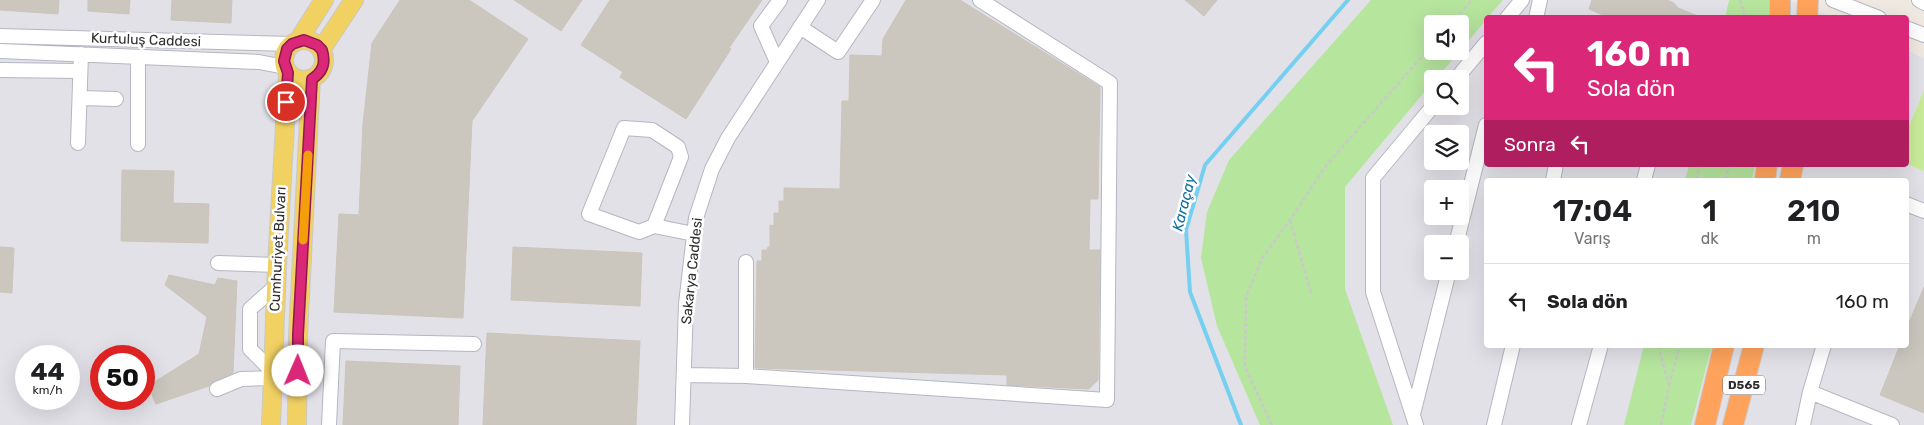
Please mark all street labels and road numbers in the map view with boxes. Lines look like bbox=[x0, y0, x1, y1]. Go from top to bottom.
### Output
street label: Kurtuluş Caddesi bbox=[91, 30, 201, 50]
street label: Cumhuriyet Bulvarı bbox=[266, 186, 290, 312]
street label: Sakarya Caddesi bbox=[678, 217, 706, 325]
road number: D565 bbox=[1723, 376, 1765, 394]

